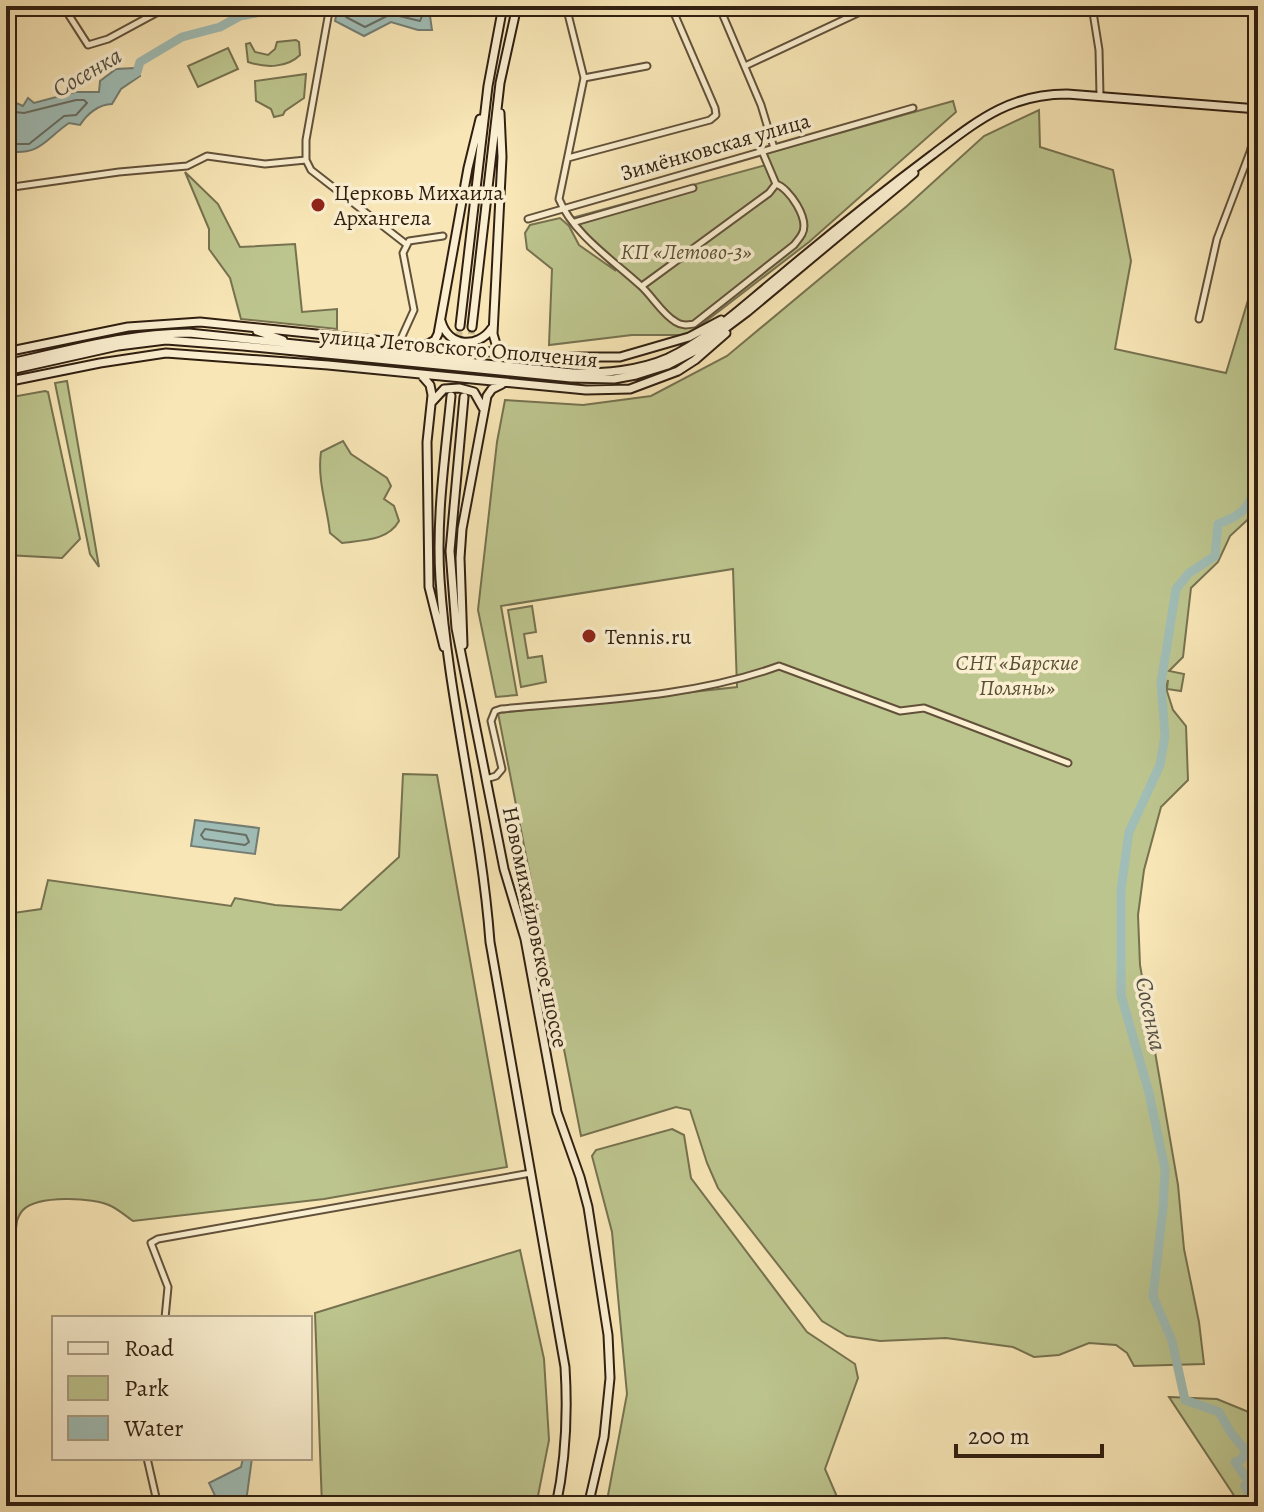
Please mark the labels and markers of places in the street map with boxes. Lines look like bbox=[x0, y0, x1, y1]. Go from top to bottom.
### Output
place label: Церковь Михаила Архангела bbox=[333, 178, 504, 233]
marker: Церковь Михаила Архангела bbox=[309, 196, 327, 214]
place label: Tennis.ru bbox=[605, 622, 691, 652]
marker: Tennis.ru bbox=[580, 627, 598, 645]

